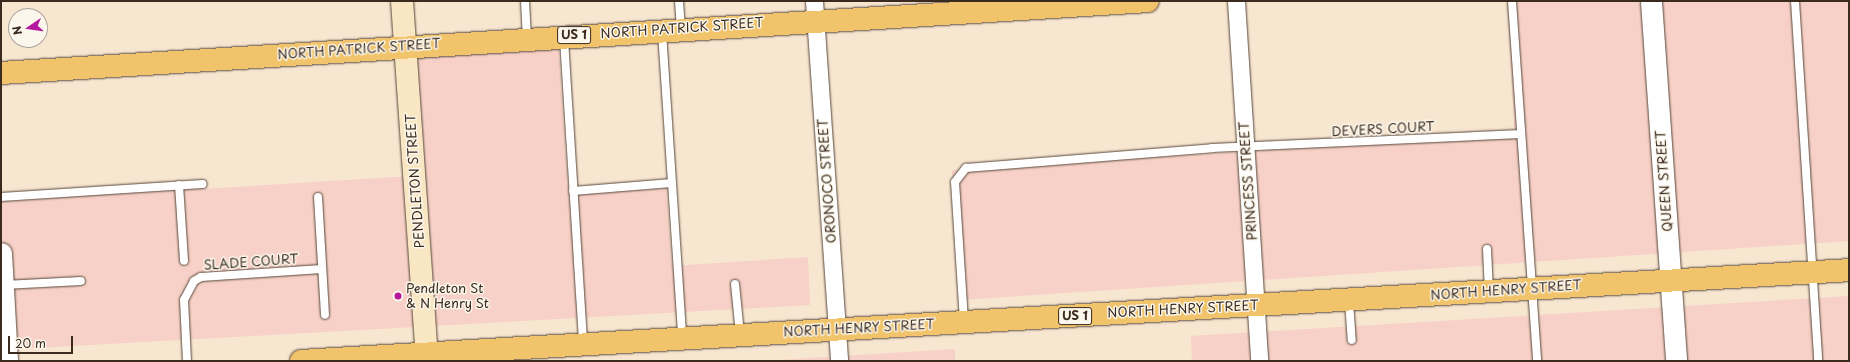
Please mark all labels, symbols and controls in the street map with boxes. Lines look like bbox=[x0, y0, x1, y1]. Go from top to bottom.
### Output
north arrow bbox=[8, 8, 48, 48]
street label: NORTH PATRICK STREET bbox=[599, 14, 765, 42]
text: N bbox=[8, 24, 26, 37]
road number: US 1 bbox=[556, 25, 592, 45]
street label: NORTH PATRICK STREET bbox=[276, 35, 442, 63]
street label: PENDLETON STREET bbox=[402, 112, 428, 250]
street label: ORONOCO STREET bbox=[815, 118, 839, 244]
street label: DEVERS COURT bbox=[1330, 118, 1436, 140]
street label: PRINCESS STREET bbox=[1236, 121, 1260, 241]
street label: QUEEN STREET bbox=[1653, 130, 1675, 232]
street label: SLADE COURT bbox=[202, 251, 300, 273]
street label: NORTH HENRY STREET bbox=[1429, 277, 1583, 303]
place label: Pendleton St & N Henry St bbox=[406, 281, 490, 312]
marker: Pendleton St & N Henry St bbox=[393, 291, 403, 301]
street label: NORTH HENRY STREET bbox=[1106, 297, 1260, 321]
road number: US 1 bbox=[1057, 306, 1093, 326]
street label: NORTH HENRY STREET bbox=[782, 316, 936, 340]
scale bar bbox=[10, 328, 75, 354]
text: 20 m bbox=[15, 334, 46, 352]

